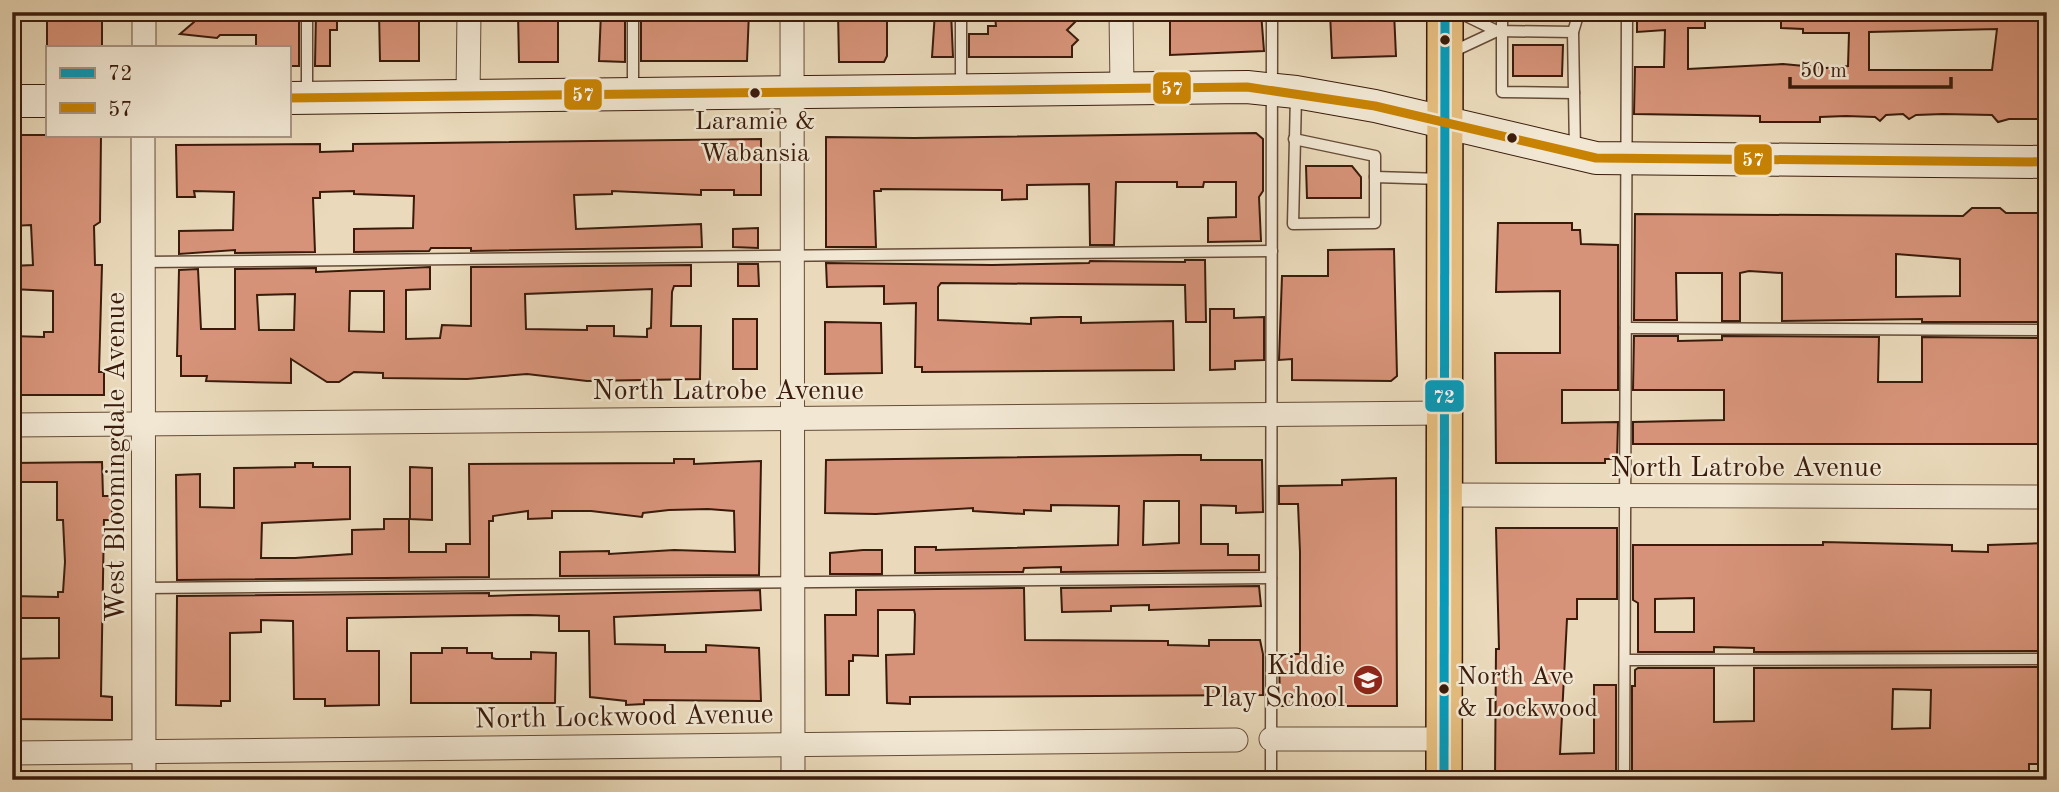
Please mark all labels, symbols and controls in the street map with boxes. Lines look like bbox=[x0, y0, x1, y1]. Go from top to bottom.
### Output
unlabelled marker bbox=[1438, 33, 1452, 47]
legend bbox=[46, 46, 290, 136]
scale bar bbox=[1790, 46, 1951, 90]
text: 50 m bbox=[1800, 61, 1847, 82]
text: 72 bbox=[108, 64, 132, 85]
line badge: 57 bbox=[1152, 71, 1192, 105]
line badge: 57 bbox=[563, 78, 603, 111]
text: 57 bbox=[1161, 81, 1183, 100]
marker: Laramie & Wabansia bbox=[748, 86, 762, 100]
text: 57 bbox=[572, 87, 594, 106]
text: 57 bbox=[108, 100, 132, 121]
place label: Laramie & Wabansia bbox=[694, 109, 816, 167]
unlabelled marker bbox=[1505, 131, 1519, 145]
line badge: 57 bbox=[1733, 143, 1773, 176]
text: 57 bbox=[1742, 152, 1764, 171]
street label: West Bloomingdale Avenue bbox=[103, 292, 131, 622]
street label: North Latrobe Avenue bbox=[592, 378, 864, 406]
line badge: 72 bbox=[1424, 379, 1465, 413]
text: 72 bbox=[1433, 389, 1455, 408]
street label: North Latrobe Avenue bbox=[1610, 455, 1882, 483]
place label: Kiddie Play School bbox=[1202, 653, 1345, 713]
school or university icon: Kiddie Play School bbox=[1351, 663, 1385, 697]
place label: North Ave & Lockwood bbox=[1457, 664, 1598, 722]
marker: North Ave & Lockwood bbox=[1437, 682, 1451, 696]
street label: North Lockwood Avenue bbox=[474, 701, 774, 735]

